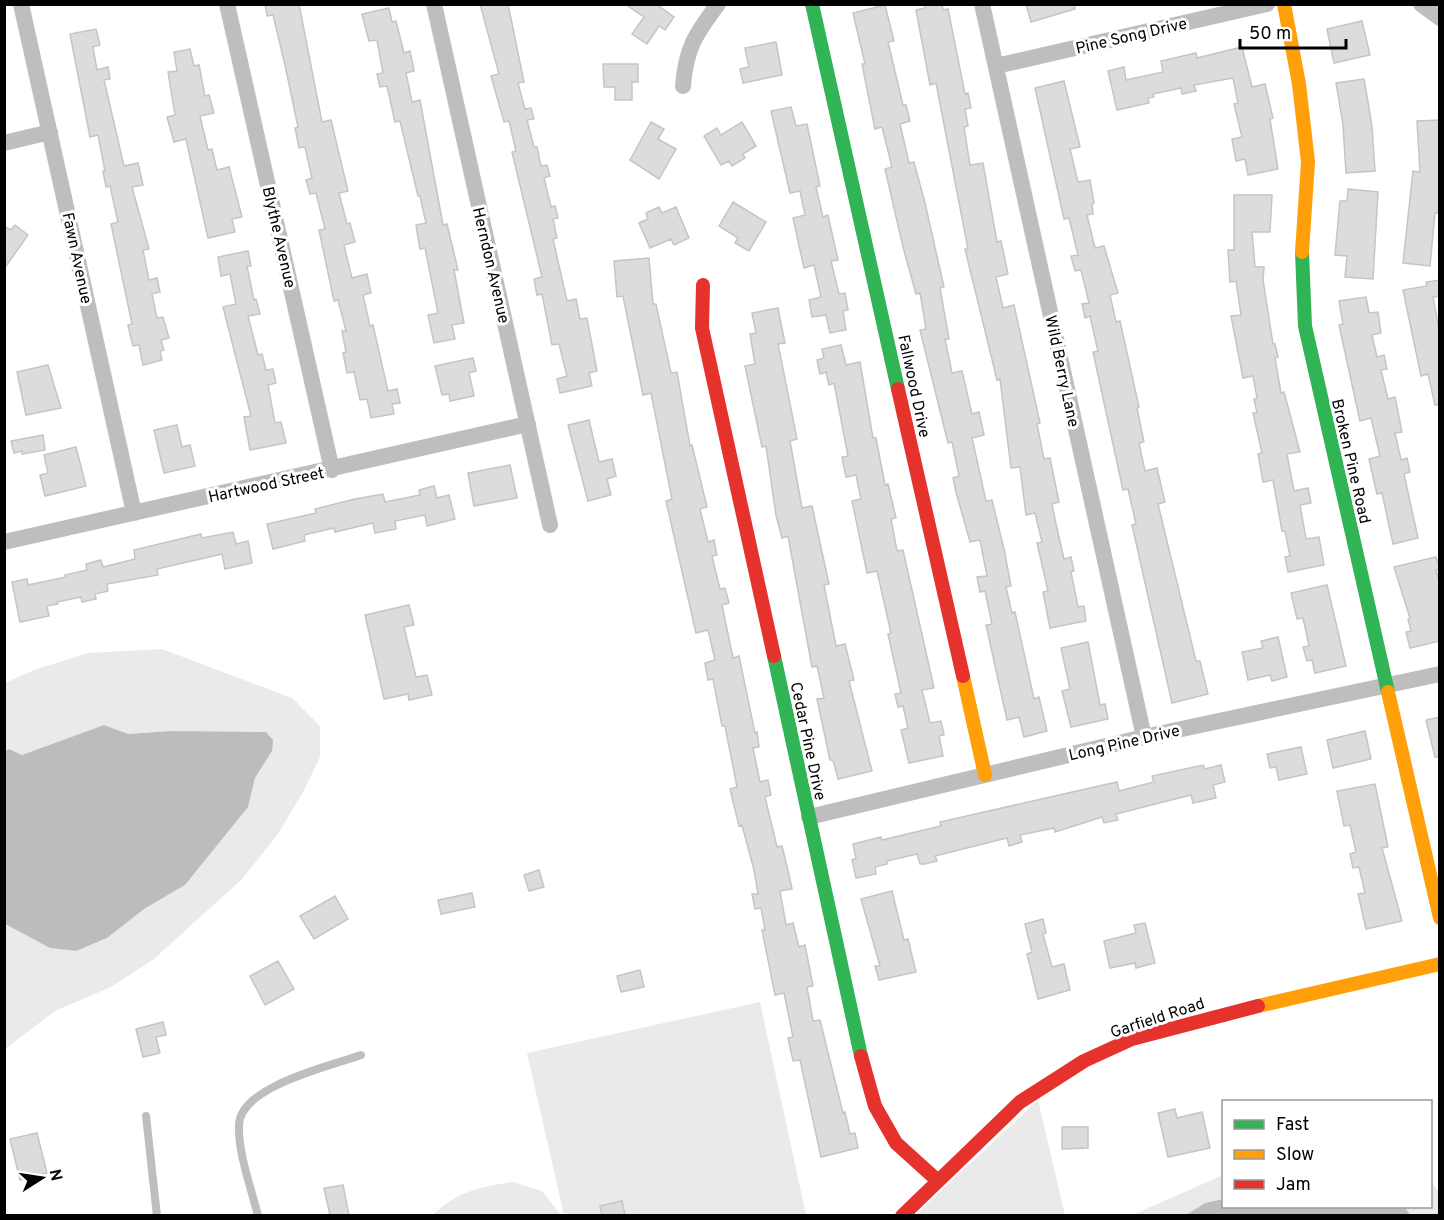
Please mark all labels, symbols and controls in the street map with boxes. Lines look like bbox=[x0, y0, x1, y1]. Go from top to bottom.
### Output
scale bar bbox=[1240, 12, 1346, 50]
street label: Pine Song Drive bbox=[1074, 14, 1189, 59]
text: 50 m bbox=[1249, 23, 1291, 46]
street label: Blythe Avenue bbox=[257, 185, 299, 290]
street label: Herndon Avenue bbox=[467, 205, 513, 326]
street label: Fawn Avenue bbox=[57, 211, 95, 306]
street label: Wild Berry Lane bbox=[1039, 314, 1083, 429]
street label: Fallwood Drive bbox=[892, 333, 934, 440]
street label: Broken Pine Road bbox=[1326, 397, 1374, 526]
street label: Hartwood Street bbox=[207, 464, 326, 508]
street label: Cedar Pine Drive bbox=[785, 680, 829, 802]
street label: Long Pine Drive bbox=[1067, 721, 1182, 766]
street label: Garfield Road bbox=[1108, 994, 1207, 1044]
legend bbox=[1222, 1100, 1432, 1208]
text: Fast bbox=[1276, 1114, 1309, 1137]
text: Slow bbox=[1276, 1144, 1314, 1167]
north arrow bbox=[12, 1148, 72, 1208]
text: N bbox=[44, 1168, 66, 1183]
text: Jam bbox=[1276, 1174, 1311, 1197]

